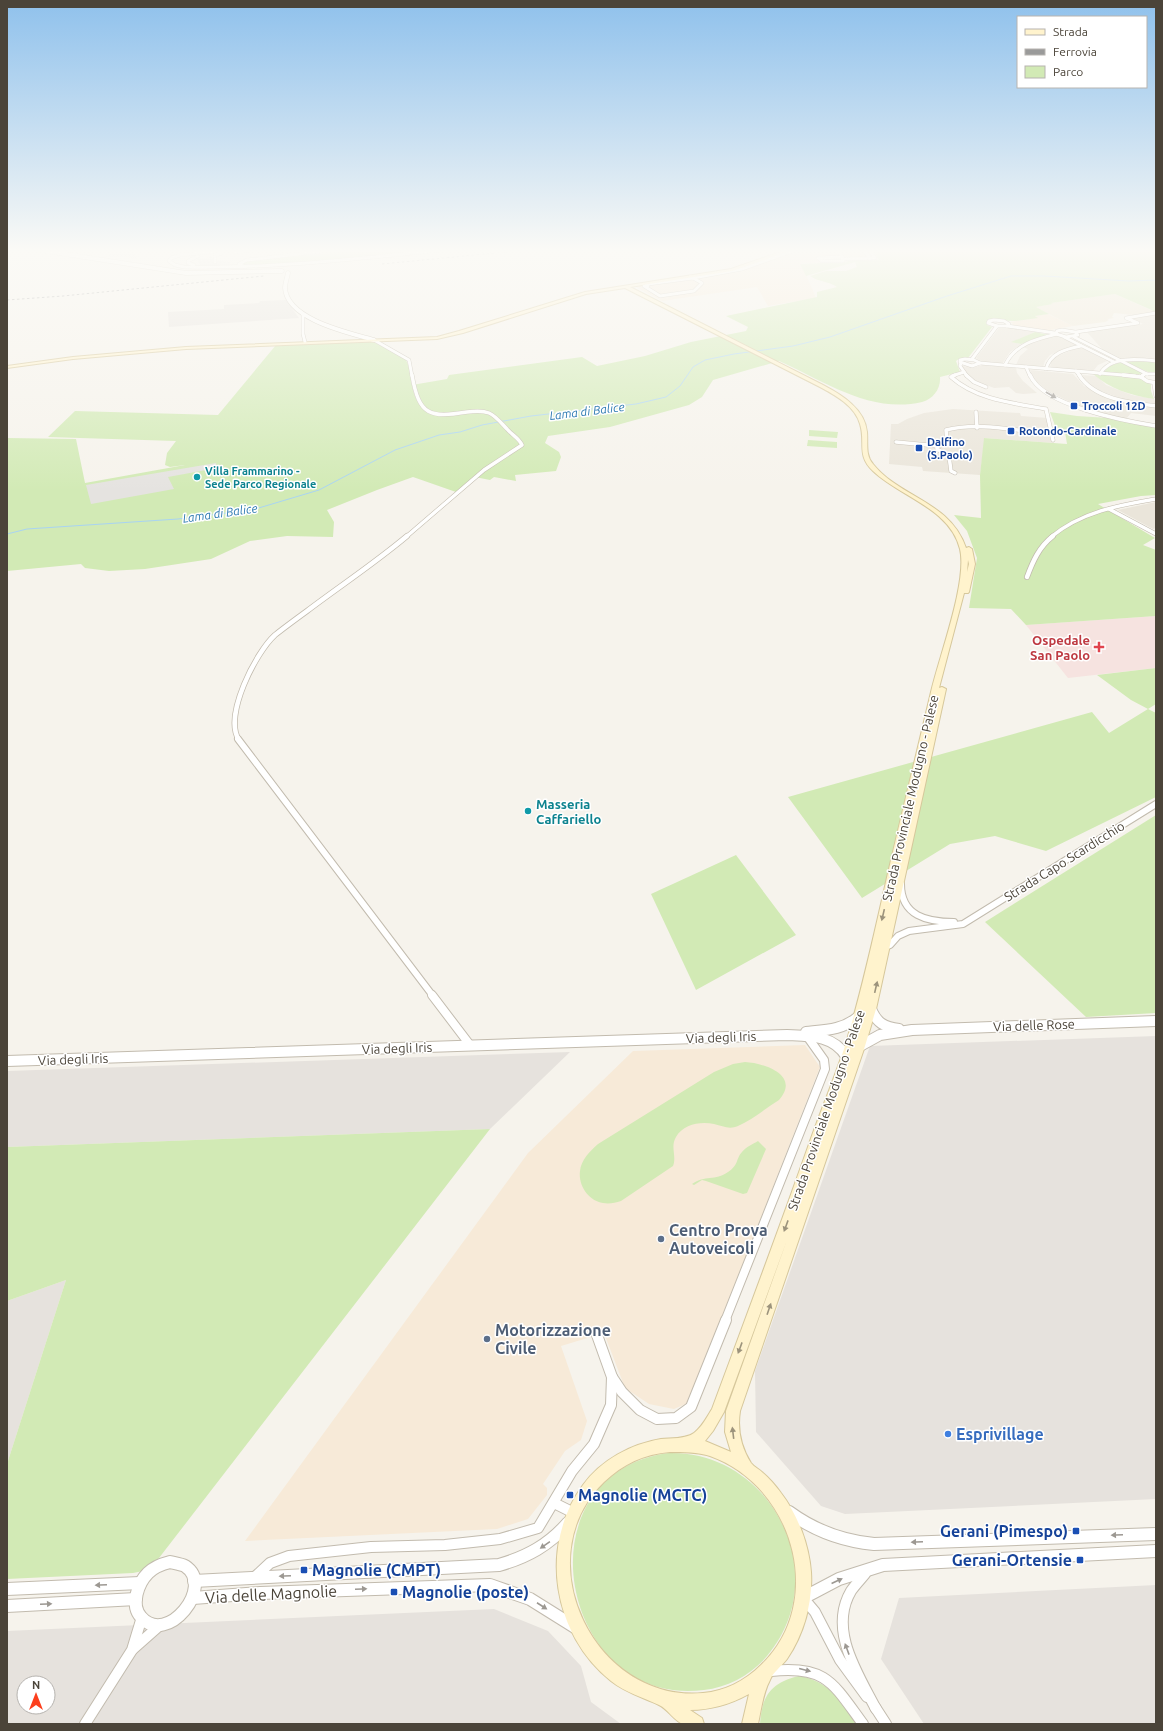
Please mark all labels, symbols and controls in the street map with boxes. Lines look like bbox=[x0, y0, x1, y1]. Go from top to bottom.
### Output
legend bbox=[1017, 16, 1147, 88]
text: Strada bbox=[1053, 25, 1088, 38]
text: Ferrovia bbox=[1053, 45, 1097, 58]
text: Parco bbox=[1053, 65, 1083, 78]
one-way arrow bbox=[1045, 391, 1057, 398]
water label: Lama di Balice bbox=[549, 400, 625, 422]
place label: Troccoli 12D bbox=[1082, 400, 1145, 412]
marker: Troccoli 12D bbox=[1069, 401, 1079, 411]
place label: Rotondo-Cardinale bbox=[1019, 425, 1117, 437]
marker: Rotondo-Cardinale bbox=[1006, 426, 1016, 436]
place label: Dalfino (S.Paolo) bbox=[927, 436, 973, 462]
marker: Dalfino (S.Paolo) bbox=[914, 443, 924, 453]
place label: Villa Frammarino - Sede Parco Regionale bbox=[205, 465, 316, 490]
marker: Villa Frammarino - Sede Parco Regionale bbox=[192, 472, 202, 482]
water label: Lama di Balice bbox=[182, 501, 258, 525]
place label: Ospedale San Paolo bbox=[1030, 633, 1090, 662]
marker: Ospedale San Paolo bbox=[1093, 641, 1105, 653]
street label: Strada Provinciale Modugno - Palese bbox=[879, 693, 941, 903]
place label: Masseria Caffariello bbox=[536, 797, 601, 826]
marker: Masseria Caffariello bbox=[523, 806, 533, 816]
street label: Strada Capo Scardicchio bbox=[1001, 818, 1127, 904]
one-way arrow bbox=[879, 909, 885, 922]
one-way arrow bbox=[874, 981, 880, 993]
street label: Strada Provinciale Modugno - Palese bbox=[785, 1008, 867, 1212]
street label: Via delle Rose bbox=[993, 1017, 1075, 1033]
street label: Via degli Iris bbox=[686, 1029, 757, 1045]
street label: Via degli Iris bbox=[362, 1040, 433, 1056]
street label: Via degli Iris bbox=[38, 1051, 109, 1067]
place label: Centro Prova Autoveicoli bbox=[669, 1221, 768, 1257]
one-way arrow bbox=[782, 1221, 788, 1233]
marker: Centro Prova Autoveicoli bbox=[656, 1234, 666, 1244]
one-way arrow bbox=[766, 1303, 772, 1315]
place label: Motorizzazione Civile bbox=[495, 1321, 611, 1357]
marker: Motorizzazione Civile bbox=[482, 1334, 492, 1344]
one-way arrow bbox=[737, 1342, 743, 1354]
place label: Esprivillage bbox=[956, 1425, 1044, 1443]
one-way arrow bbox=[729, 1427, 736, 1439]
marker: Esprivillage bbox=[943, 1429, 953, 1439]
place label: Magnolie (MCTC) bbox=[578, 1486, 707, 1505]
marker: Magnolie (MCTC) bbox=[565, 1490, 575, 1500]
place label: Gerani (Pimespo) bbox=[940, 1522, 1068, 1541]
marker: Gerani (Pimespo) bbox=[1071, 1526, 1081, 1536]
one-way arrow bbox=[1110, 1532, 1123, 1538]
one-way arrow bbox=[910, 1539, 923, 1545]
one-way arrow bbox=[540, 1541, 550, 1549]
place label: Gerani-Ortensie bbox=[952, 1551, 1072, 1569]
marker: Gerani-Ortensie bbox=[1075, 1555, 1085, 1565]
place label: Magnolie (CMPT) bbox=[312, 1561, 441, 1580]
marker: Magnolie (CMPT) bbox=[299, 1565, 309, 1575]
one-way arrow bbox=[278, 1573, 291, 1579]
one-way arrow bbox=[831, 1578, 842, 1584]
one-way arrow bbox=[95, 1581, 107, 1588]
street label: Via delle Magnolie bbox=[204, 1582, 338, 1606]
place label: Magnolie (poste) bbox=[402, 1583, 529, 1602]
one-way arrow bbox=[355, 1586, 367, 1593]
marker: Magnolie (poste) bbox=[389, 1587, 399, 1597]
one-way arrow bbox=[40, 1601, 53, 1607]
one-way arrow bbox=[537, 1602, 548, 1610]
one-way arrow bbox=[843, 1643, 849, 1655]
one-way arrow bbox=[800, 1667, 812, 1673]
north arrow bbox=[16, 1675, 56, 1715]
text: N bbox=[32, 1679, 40, 1691]

